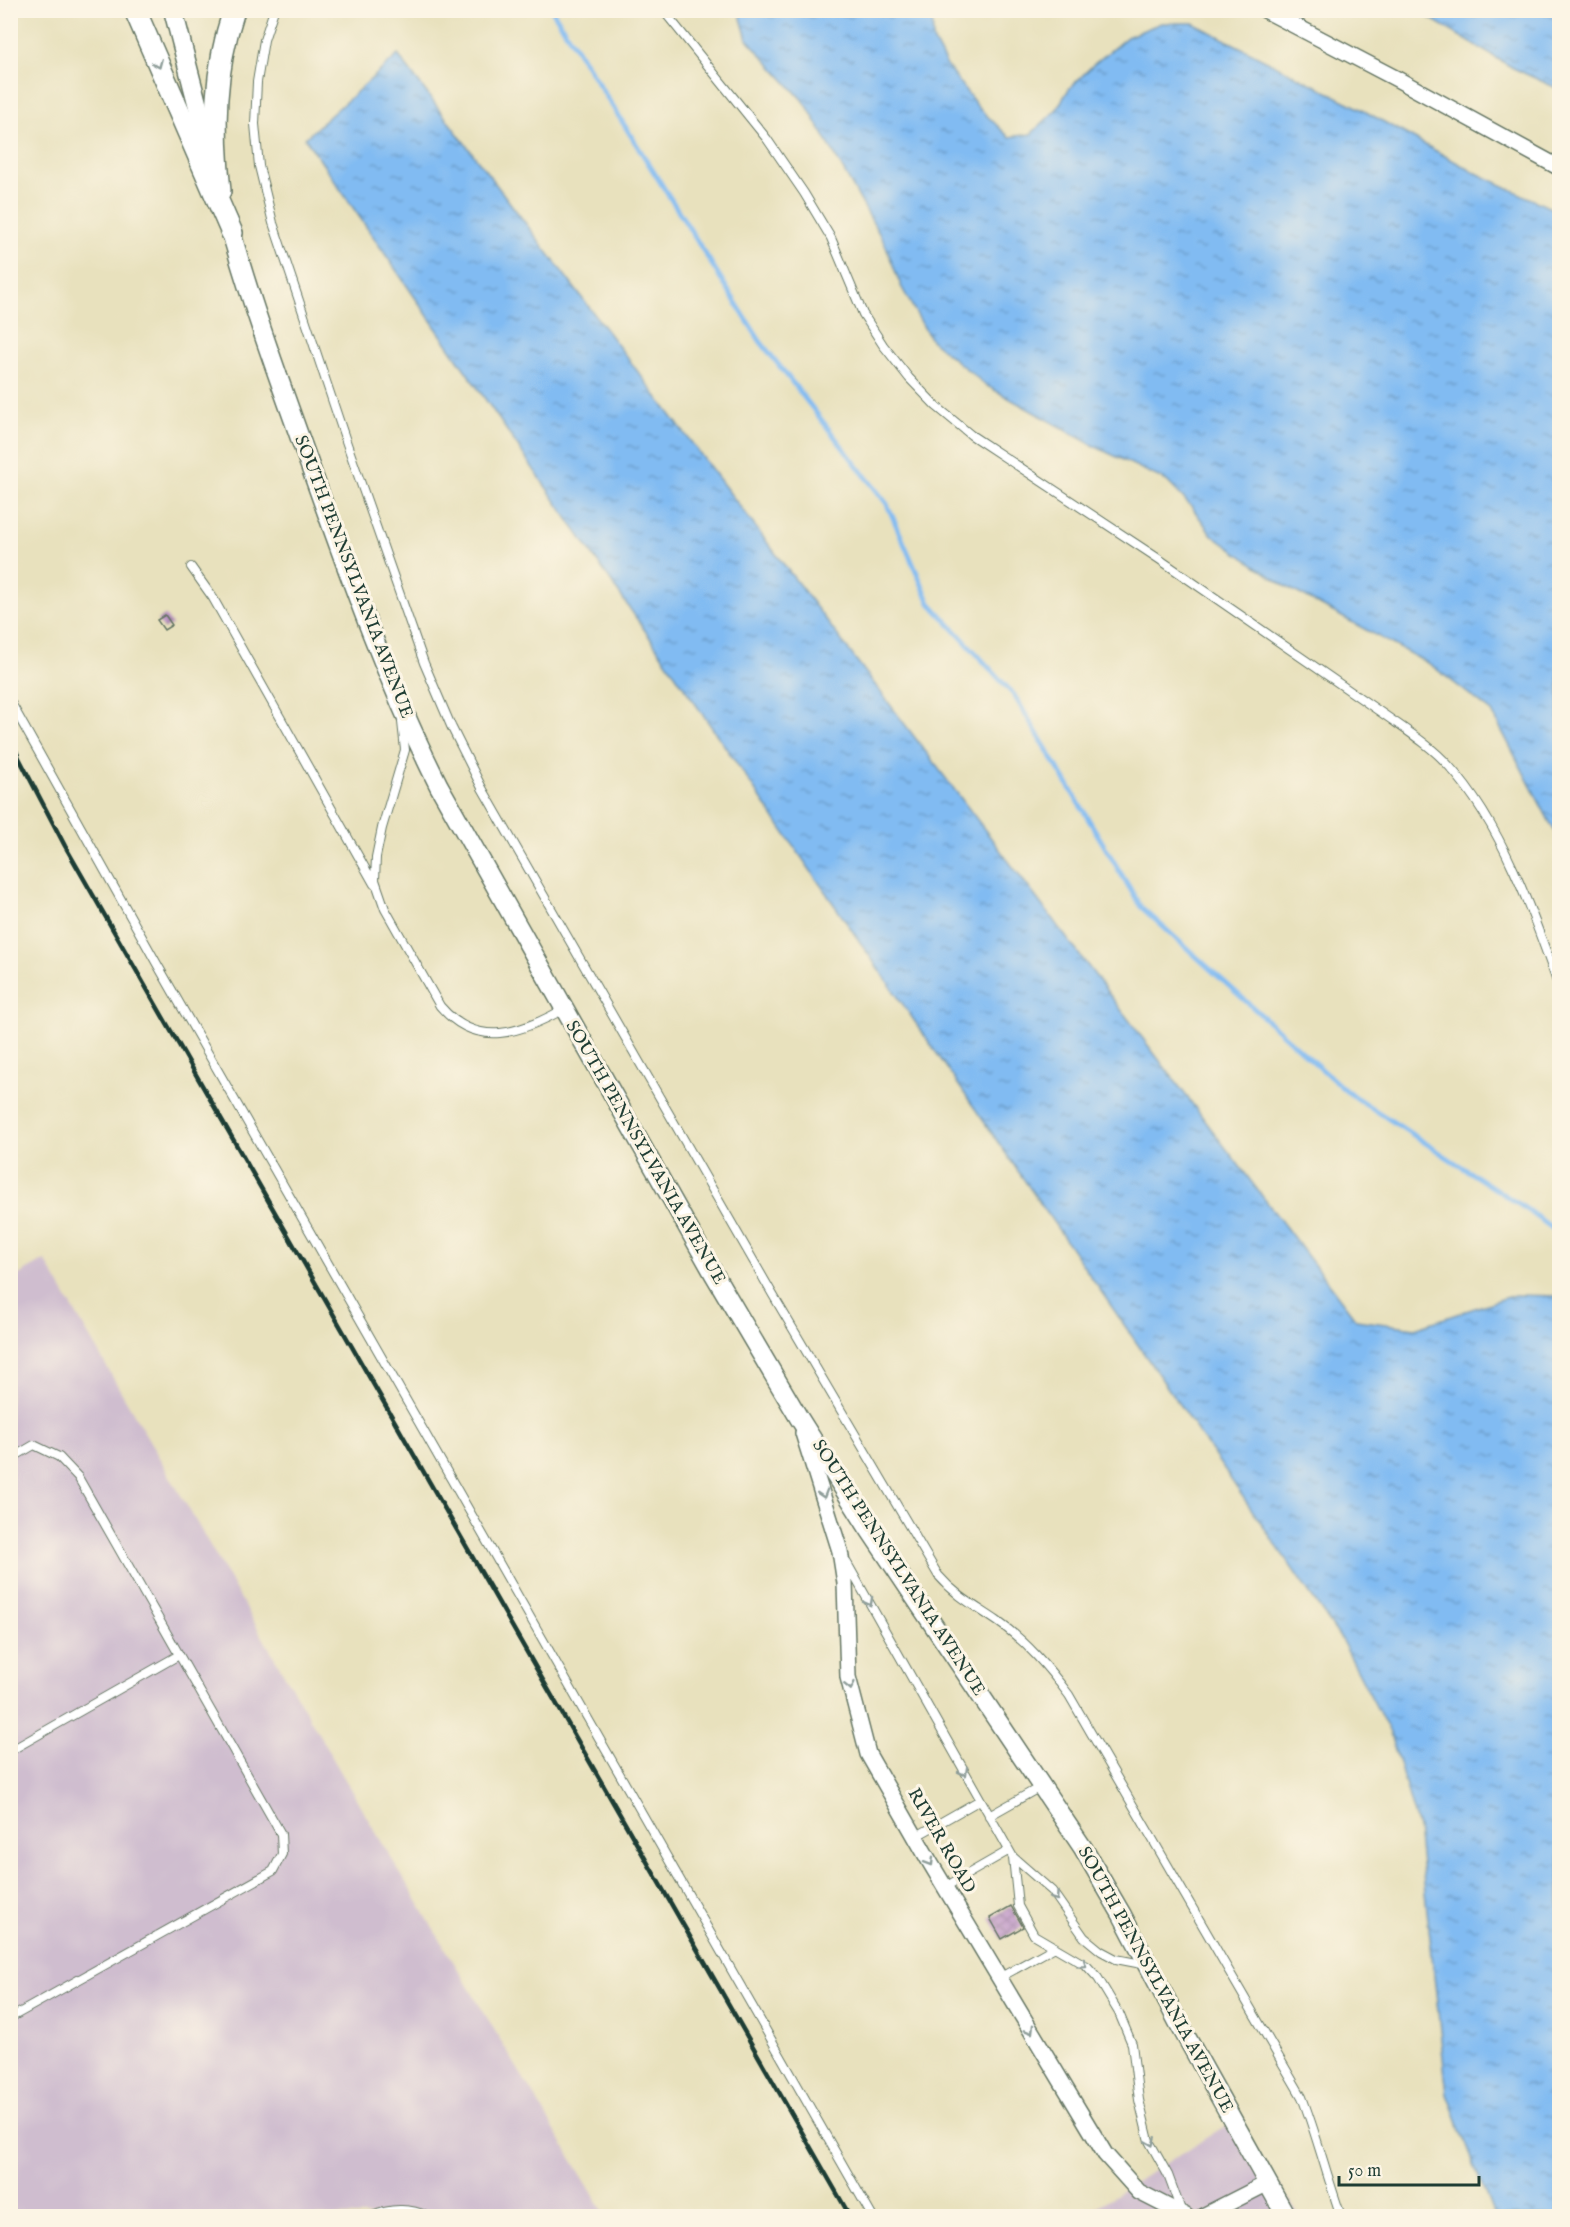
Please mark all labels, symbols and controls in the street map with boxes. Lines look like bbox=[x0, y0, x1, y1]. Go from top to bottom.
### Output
one-way arrow bbox=[151, 58, 163, 69]
street label: SOUTH PENNSYLVANIA AVENUE bbox=[288, 432, 418, 722]
street label: SOUTH PENNSYLVANIA AVENUE bbox=[560, 1017, 730, 1289]
street label: SOUTH PENNSYLVANIA AVENUE bbox=[806, 1435, 990, 1701]
one-way arrow bbox=[815, 1488, 828, 1499]
one-way arrow bbox=[862, 1596, 873, 1606]
one-way arrow bbox=[843, 1681, 856, 1691]
one-way arrow bbox=[957, 1766, 968, 1776]
street label: RIVER ROAD bbox=[902, 1784, 980, 1898]
street label: SOUTH PENNSYLVANIA AVENUE bbox=[1072, 1843, 1238, 2117]
one-way arrow bbox=[923, 1856, 934, 1866]
one-way arrow bbox=[1048, 1890, 1059, 1901]
one-way arrow bbox=[1076, 1957, 1087, 1968]
one-way arrow bbox=[1022, 2024, 1034, 2034]
one-way arrow bbox=[1144, 2135, 1156, 2146]
scale bar bbox=[1339, 2149, 1478, 2187]
text: 50 m bbox=[1348, 2160, 1381, 2183]

